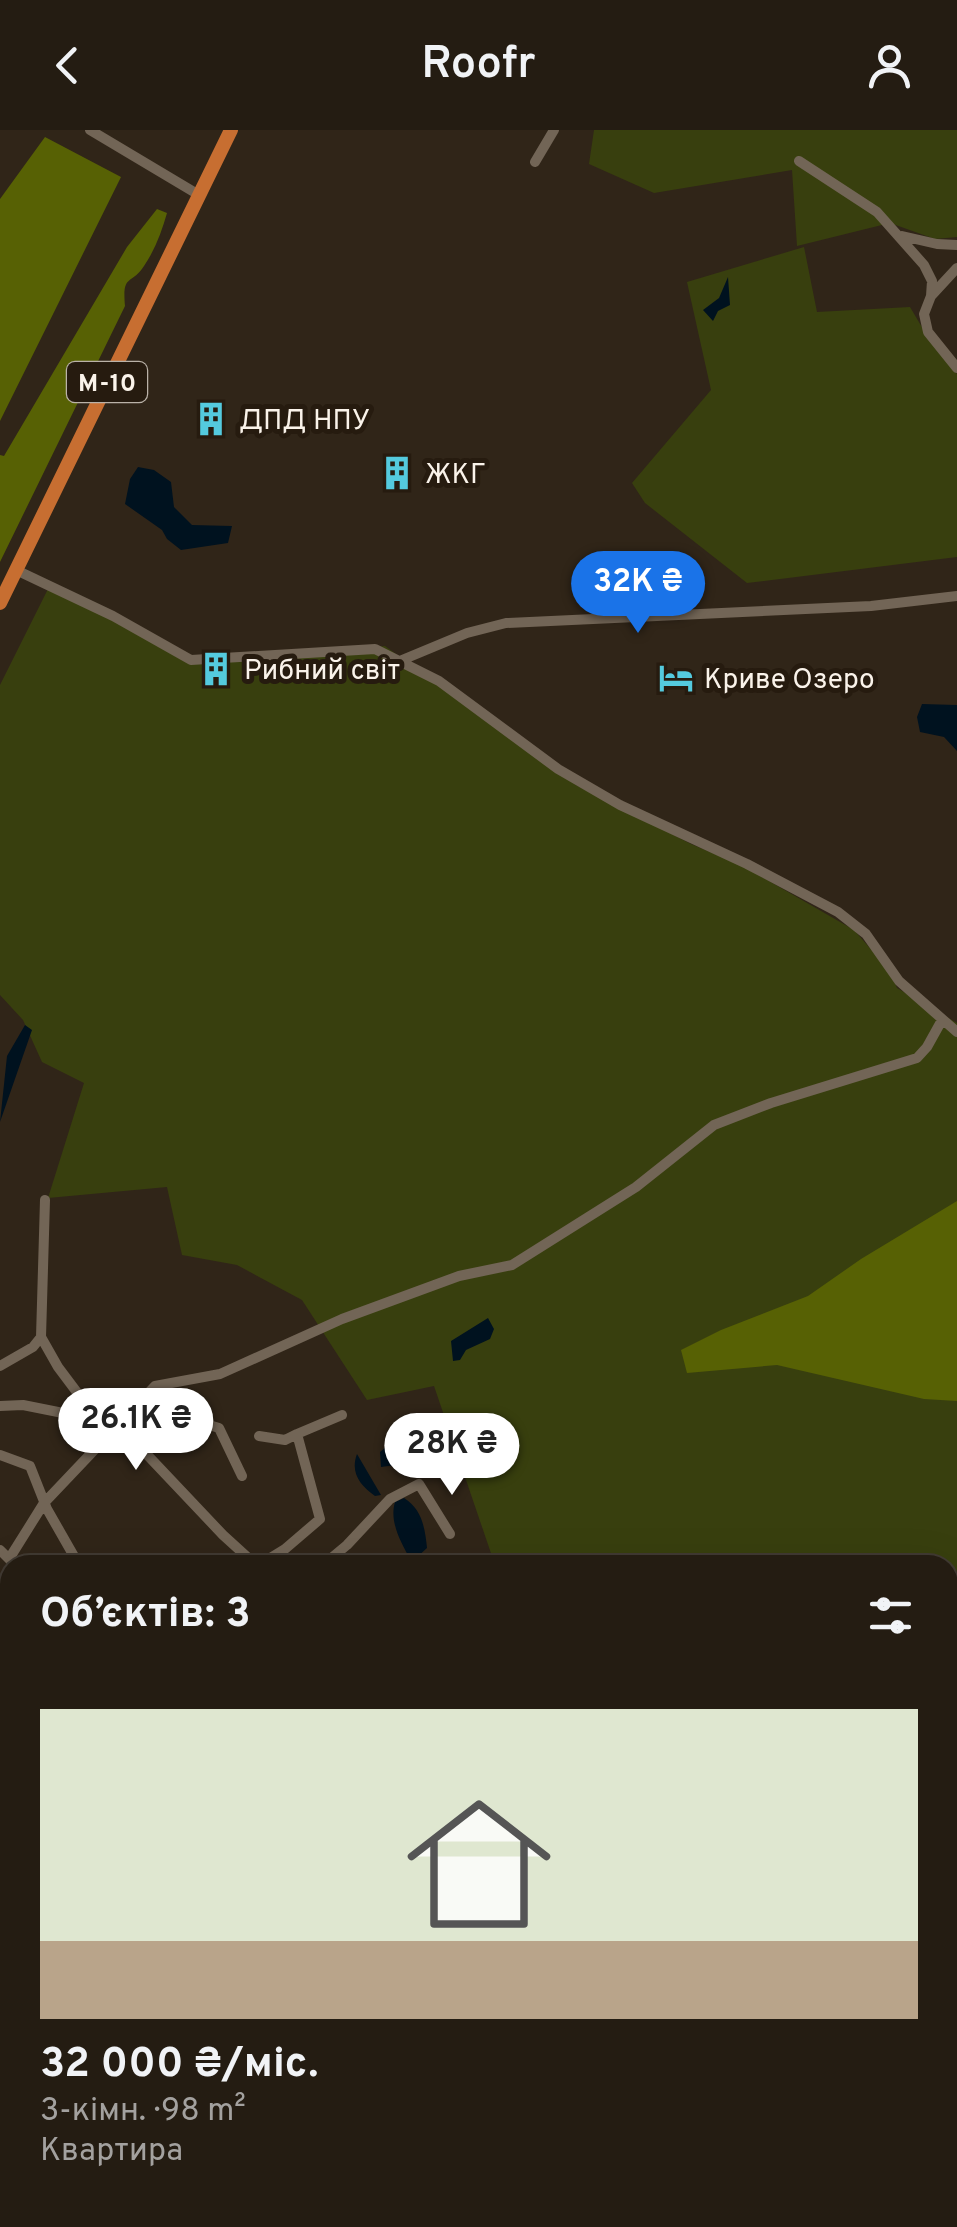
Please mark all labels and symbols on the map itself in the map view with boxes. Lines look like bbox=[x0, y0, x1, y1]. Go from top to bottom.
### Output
road number: М-10 bbox=[67, 362, 147, 402]
building icon: ДПД НПУ bbox=[192, 400, 230, 438]
place label: ДПД НПУ bbox=[239, 404, 370, 440]
building icon: ЖКГ bbox=[378, 454, 416, 492]
place label: ЖКГ bbox=[425, 458, 486, 494]
pin: 32K ₴ bbox=[568, 551, 708, 636]
building icon: Рибний світ bbox=[197, 650, 235, 688]
place label: Рибний світ bbox=[244, 654, 400, 690]
hotel icon: Криве Озеро bbox=[657, 659, 695, 697]
place label: Криве Озеро bbox=[704, 663, 875, 699]
pin: 26.1K ₴ bbox=[44, 1388, 228, 1473]
pin: 28K ₴ bbox=[382, 1413, 522, 1498]

